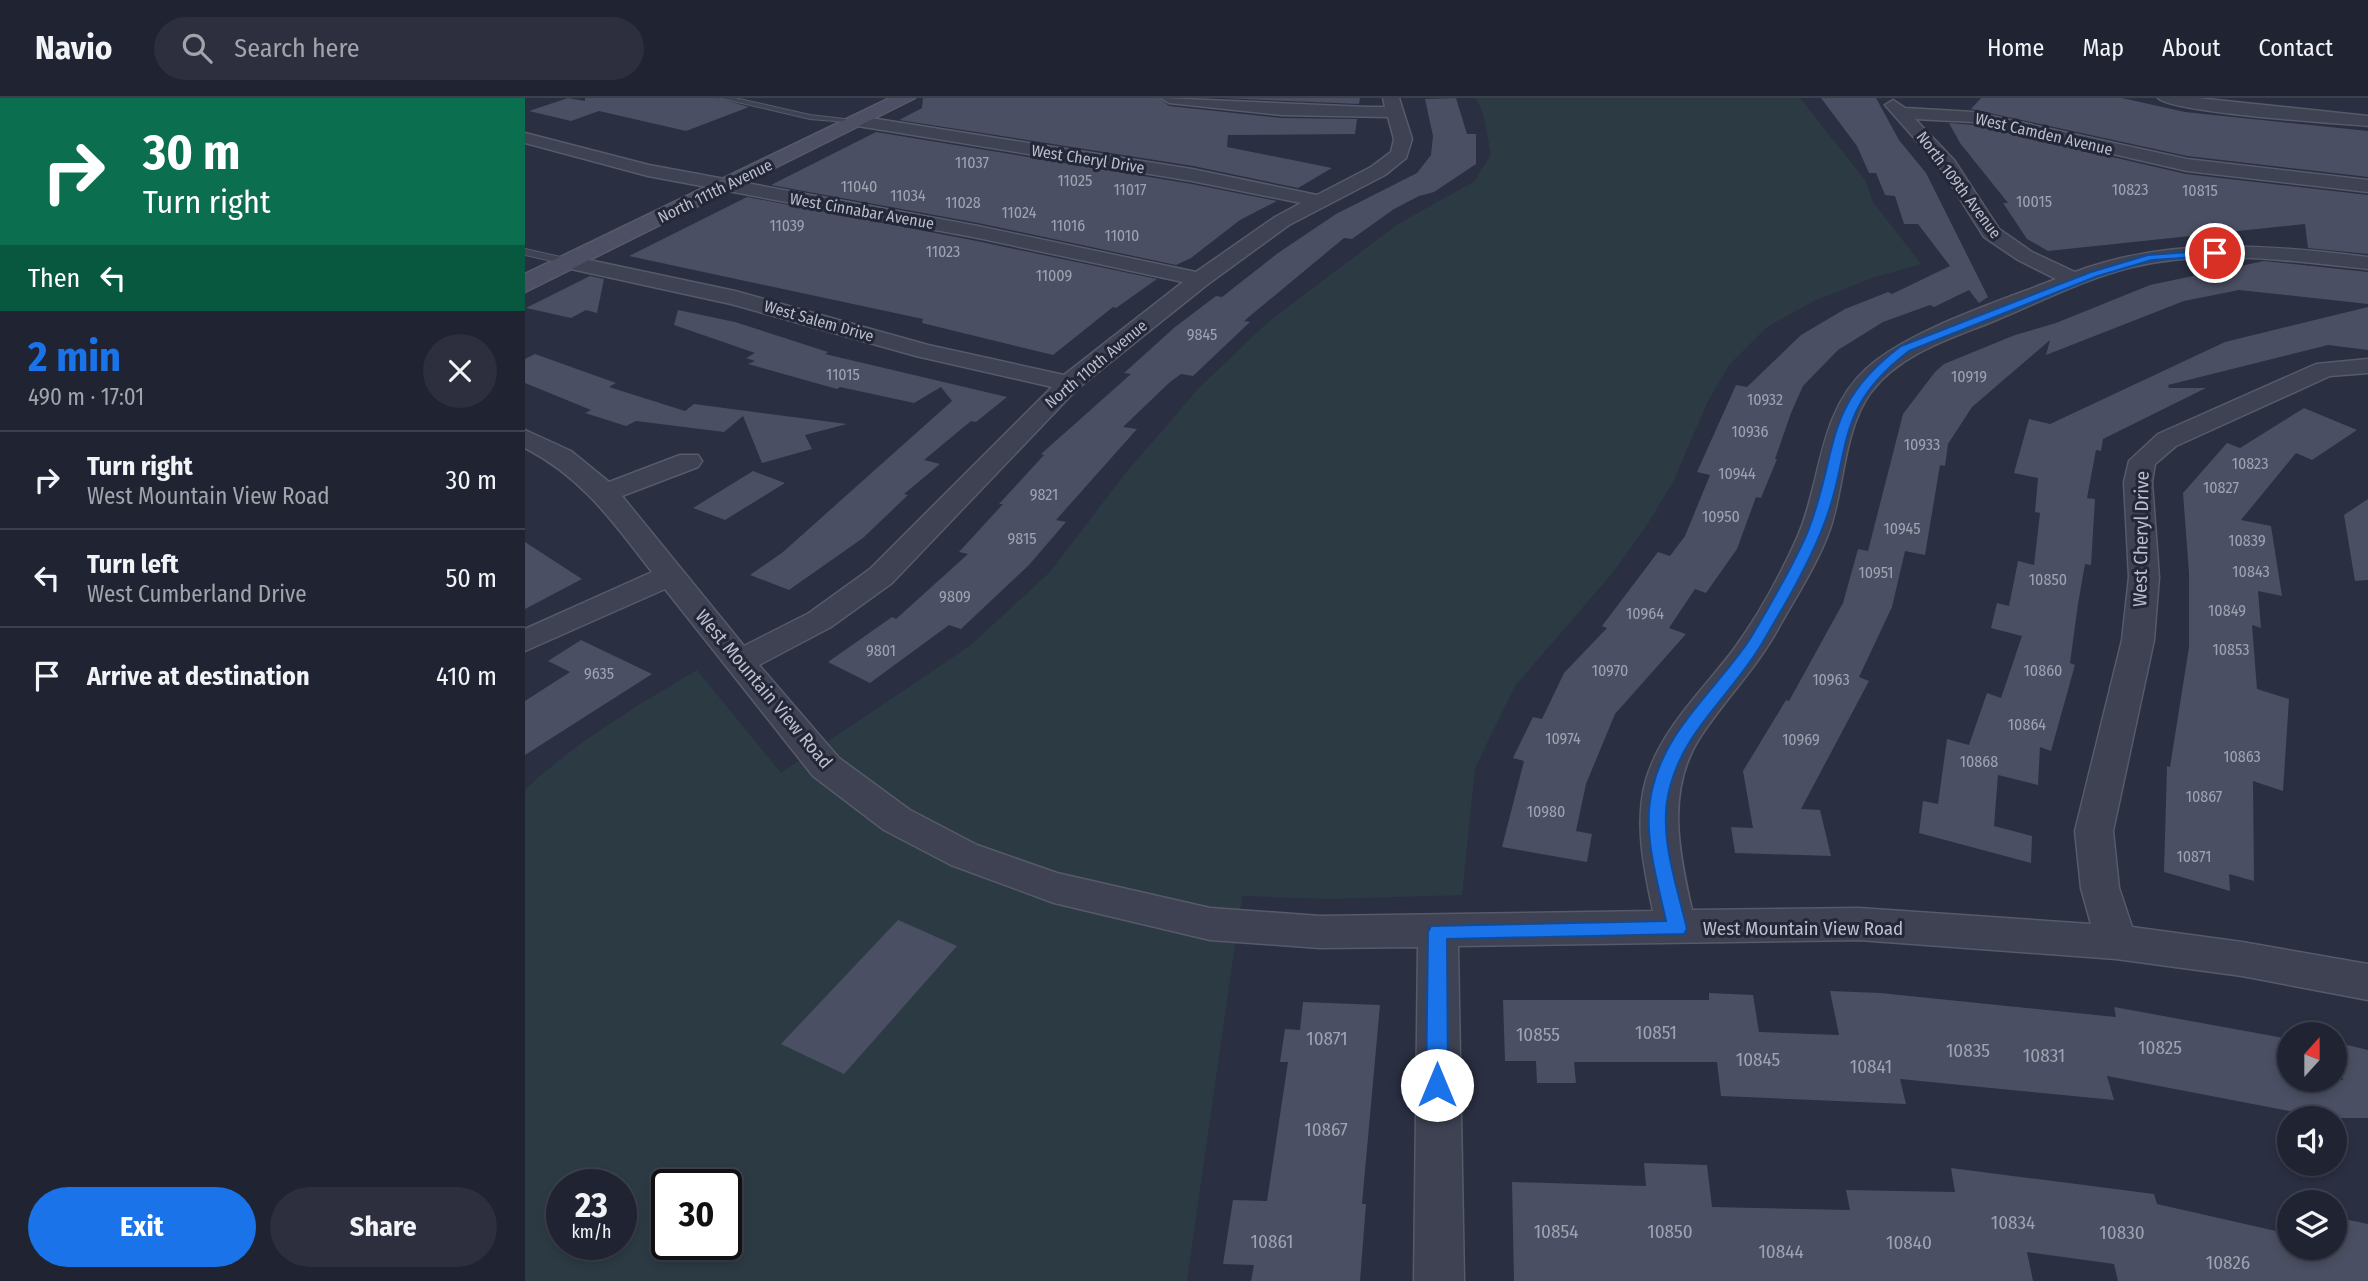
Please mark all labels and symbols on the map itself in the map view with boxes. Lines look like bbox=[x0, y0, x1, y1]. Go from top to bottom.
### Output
street label: West Camden Avenue bbox=[1973, 109, 2115, 159]
street label: North 109th Avenue bbox=[1913, 128, 2005, 242]
street label: West Cheryl Drive bbox=[1030, 141, 1146, 177]
house number: 11037 bbox=[955, 153, 990, 172]
street label: North 111th Avenue bbox=[655, 155, 775, 227]
house number: 11025 bbox=[1058, 171, 1092, 190]
house number: 11040 bbox=[841, 177, 877, 196]
house number: 11017 bbox=[1114, 180, 1147, 199]
house number: 10823 bbox=[2112, 180, 2148, 199]
house number: 10815 bbox=[2182, 181, 2218, 200]
house number: 11034 bbox=[890, 186, 926, 205]
street label: West Cinnabar Avenue bbox=[788, 189, 936, 233]
house number: 10015 bbox=[2016, 192, 2052, 211]
house number: 11028 bbox=[945, 193, 981, 212]
house number: 11024 bbox=[1002, 203, 1037, 222]
house number: 11039 bbox=[769, 216, 805, 235]
house number: 11016 bbox=[1051, 216, 1085, 235]
pin bbox=[2185, 223, 2245, 283]
house number: 11010 bbox=[1105, 226, 1139, 245]
house number: 11023 bbox=[926, 242, 960, 261]
house number: 11009 bbox=[1036, 266, 1073, 285]
street label: West Salem Drive bbox=[762, 296, 876, 346]
street label: North 110th Avenue bbox=[1041, 316, 1151, 412]
house number: 9845 bbox=[1187, 325, 1217, 344]
house number: 11015 bbox=[826, 365, 860, 384]
house number: 10919 bbox=[1951, 367, 1987, 386]
house number: 10932 bbox=[1747, 390, 1783, 409]
house number: 10936 bbox=[1731, 422, 1769, 441]
house number: 10933 bbox=[1904, 435, 1940, 454]
house number: 10823 bbox=[2232, 454, 2268, 473]
house number: 10944 bbox=[1718, 464, 1756, 483]
street label: West Cheryl Drive bbox=[2128, 471, 2154, 607]
house number: 10827 bbox=[2203, 478, 2239, 497]
house number: 9821 bbox=[1030, 485, 1058, 504]
house number: 10950 bbox=[1702, 507, 1740, 526]
house number: 10945 bbox=[1883, 519, 1921, 538]
house number: 9815 bbox=[1008, 529, 1036, 548]
house number: 10839 bbox=[2228, 531, 2266, 550]
house number: 10843 bbox=[2232, 562, 2270, 581]
house number: 10951 bbox=[1858, 563, 1894, 582]
house number: 10850 bbox=[2029, 570, 2067, 589]
house number: 9809 bbox=[939, 587, 971, 606]
house number: 10849 bbox=[2208, 601, 2246, 620]
house number: 10964 bbox=[1626, 604, 1664, 623]
street label: West Mountain View Road bbox=[691, 605, 837, 773]
house number: 10853 bbox=[2212, 640, 2250, 659]
house number: 9801 bbox=[866, 641, 896, 660]
house number: 10970 bbox=[1592, 661, 1628, 680]
house number: 10860 bbox=[2024, 661, 2062, 680]
house number: 9635 bbox=[584, 664, 614, 683]
house number: 10963 bbox=[1812, 670, 1850, 689]
house number: 10864 bbox=[2008, 715, 2046, 734]
house number: 10974 bbox=[1545, 729, 1581, 748]
house number: 10969 bbox=[1782, 730, 1820, 749]
house number: 10863 bbox=[2223, 747, 2261, 766]
house number: 10868 bbox=[1960, 752, 1998, 771]
house number: 10867 bbox=[2186, 787, 2223, 806]
house number: 10980 bbox=[1527, 802, 1565, 821]
house number: 10871 bbox=[2177, 847, 2211, 866]
street label: West Mountain View Road bbox=[1703, 917, 1903, 940]
house number: 10851 bbox=[1635, 1021, 1677, 1044]
north arrow bbox=[2277, 1022, 2347, 1092]
house number: 10855 bbox=[1516, 1023, 1560, 1046]
house number: 10871 bbox=[1306, 1027, 1348, 1050]
house number: 10825 bbox=[2138, 1036, 2182, 1059]
house number: 10835 bbox=[1946, 1039, 1990, 1062]
house number: 10831 bbox=[2023, 1044, 2065, 1067]
position arrow bbox=[1400, 1048, 1474, 1122]
house number: 10845 bbox=[1736, 1048, 1780, 1071]
house number: 10841 bbox=[1850, 1055, 1892, 1078]
house number: 10867 bbox=[1304, 1118, 1348, 1141]
speed limit sign: 30 bbox=[651, 1169, 742, 1260]
house number: 10834 bbox=[1991, 1211, 2035, 1234]
house number: 10854 bbox=[1534, 1220, 1578, 1243]
house number: 10850 bbox=[1647, 1220, 1693, 1243]
house number: 10830 bbox=[2099, 1221, 2145, 1244]
house number: 10861 bbox=[1251, 1230, 1293, 1253]
house number: 10840 bbox=[1886, 1231, 1932, 1254]
house number: 10844 bbox=[1758, 1240, 1804, 1263]
house number: 10826 bbox=[2206, 1251, 2250, 1274]

